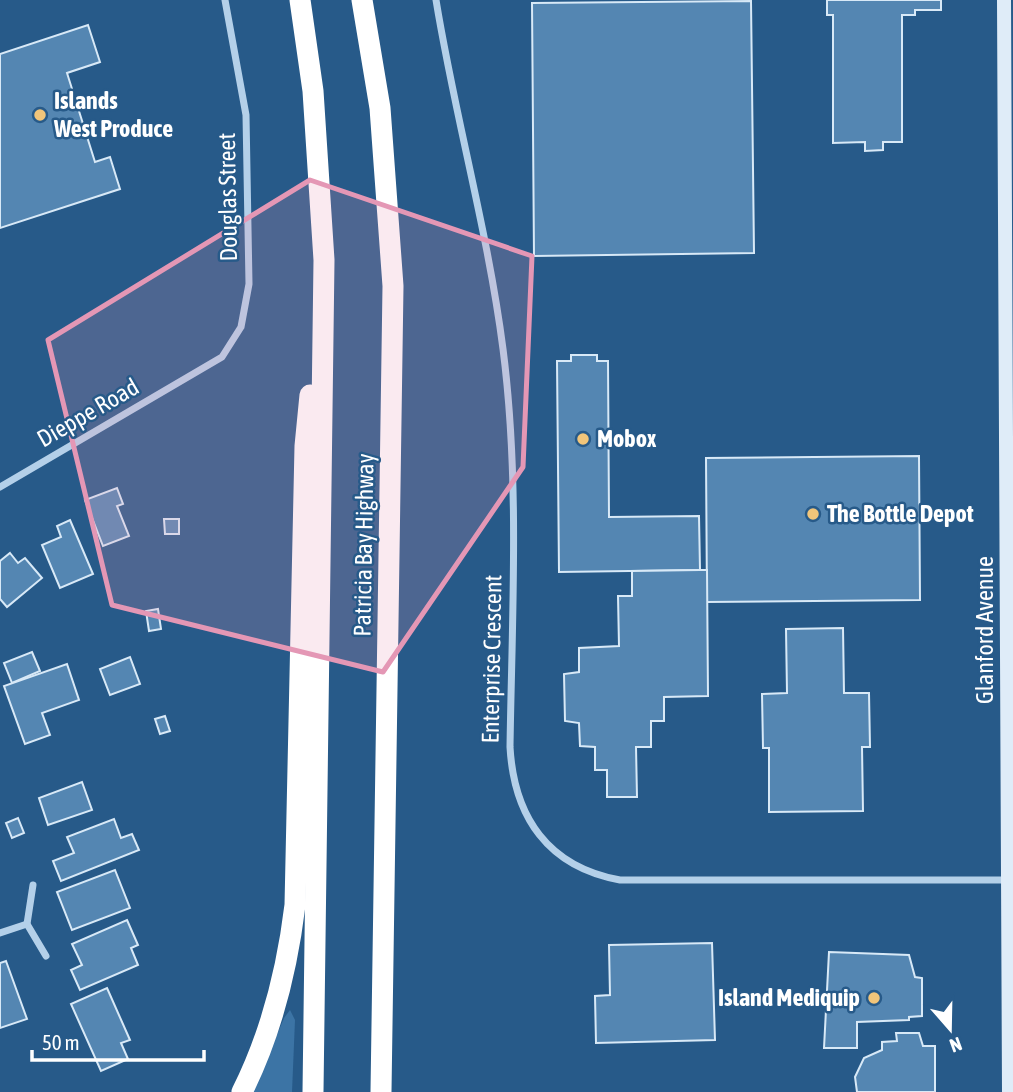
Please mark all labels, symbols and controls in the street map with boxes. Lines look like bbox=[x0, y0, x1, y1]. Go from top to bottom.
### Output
place label: Islands West Produce bbox=[53, 87, 173, 142]
marker: Islands West Produce bbox=[32, 107, 48, 123]
street label: Douglas Street bbox=[213, 132, 242, 262]
street label: Dieppe Road bbox=[32, 373, 143, 452]
place label: Mobox bbox=[597, 425, 657, 452]
marker: Mobox bbox=[575, 431, 591, 447]
street label: Patricia Bay Highway bbox=[348, 453, 379, 637]
place label: The Bottle Depot bbox=[827, 500, 974, 527]
marker: The Bottle Depot bbox=[805, 506, 821, 522]
street label: Glanford Avenue bbox=[971, 556, 998, 704]
street label: Enterprise Crescent bbox=[477, 574, 506, 744]
place label: Island Mediquip bbox=[718, 984, 860, 1011]
marker: Island Mediquip bbox=[866, 990, 882, 1006]
north arrow bbox=[915, 994, 985, 1064]
scale bar bbox=[32, 1018, 203, 1062]
text: 50 m bbox=[42, 1030, 80, 1054]
text: N bbox=[947, 1033, 965, 1057]

